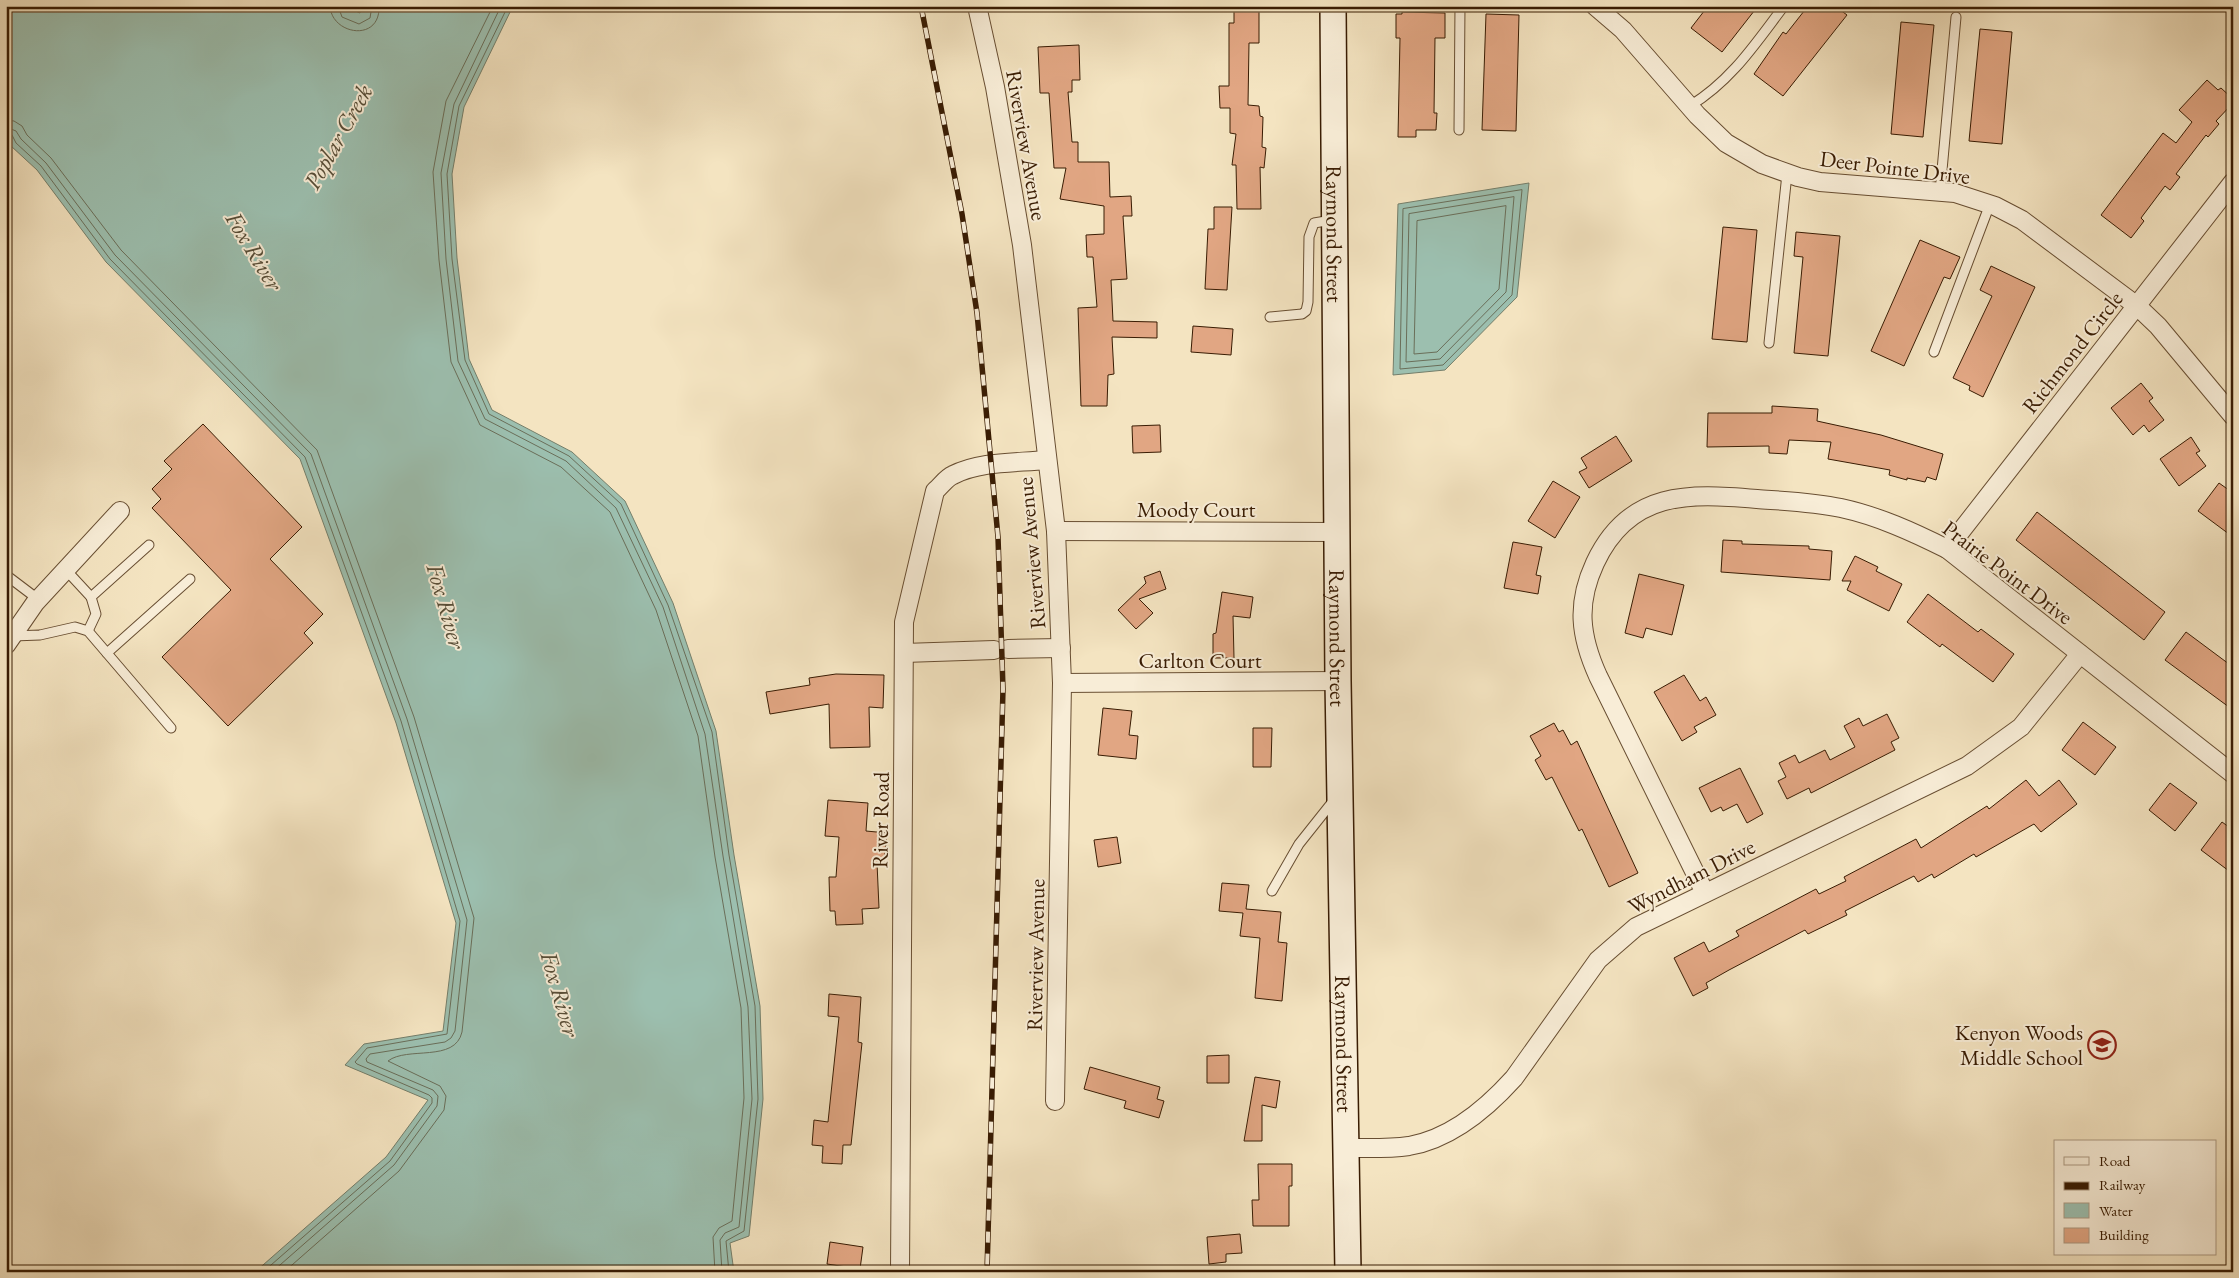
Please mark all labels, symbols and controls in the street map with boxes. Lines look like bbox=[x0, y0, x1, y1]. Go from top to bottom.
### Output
street label: Riverview Avenue bbox=[999, 68, 1054, 223]
water label: Poplar Creek bbox=[296, 79, 379, 195]
street label: Deer Pointe Drive bbox=[1818, 144, 1972, 191]
street label: Raymond Street bbox=[1319, 165, 1349, 303]
water label: Fox River bbox=[218, 204, 291, 298]
street label: Richmond Circle bbox=[2016, 285, 2130, 419]
street label: Riverview Avenue bbox=[1010, 475, 1053, 630]
street label: Moody Court bbox=[1137, 495, 1255, 524]
street label: Prairie Point Drive bbox=[1936, 514, 2079, 631]
water label: Fox River bbox=[419, 559, 474, 654]
street label: Raymond Street bbox=[1322, 569, 1352, 707]
street label: Carlton Court bbox=[1138, 646, 1262, 675]
street label: River Road bbox=[865, 771, 896, 869]
street label: Wyndham Drive bbox=[1623, 832, 1760, 921]
street label: Riverview Avenue bbox=[1020, 878, 1051, 1031]
water label: Fox River bbox=[533, 947, 588, 1042]
street label: Raymond Street bbox=[1328, 975, 1359, 1113]
place label: Kenyon Woods Middle School bbox=[1955, 1018, 2083, 1072]
school or university icon: Kenyon Woods Middle School bbox=[2087, 1030, 2117, 1060]
legend bbox=[2054, 1140, 2216, 1256]
text: Road bbox=[2099, 1151, 2131, 1170]
text: Railway bbox=[2099, 1175, 2146, 1194]
text: Water bbox=[2099, 1201, 2133, 1220]
text: Building bbox=[2099, 1225, 2149, 1244]

